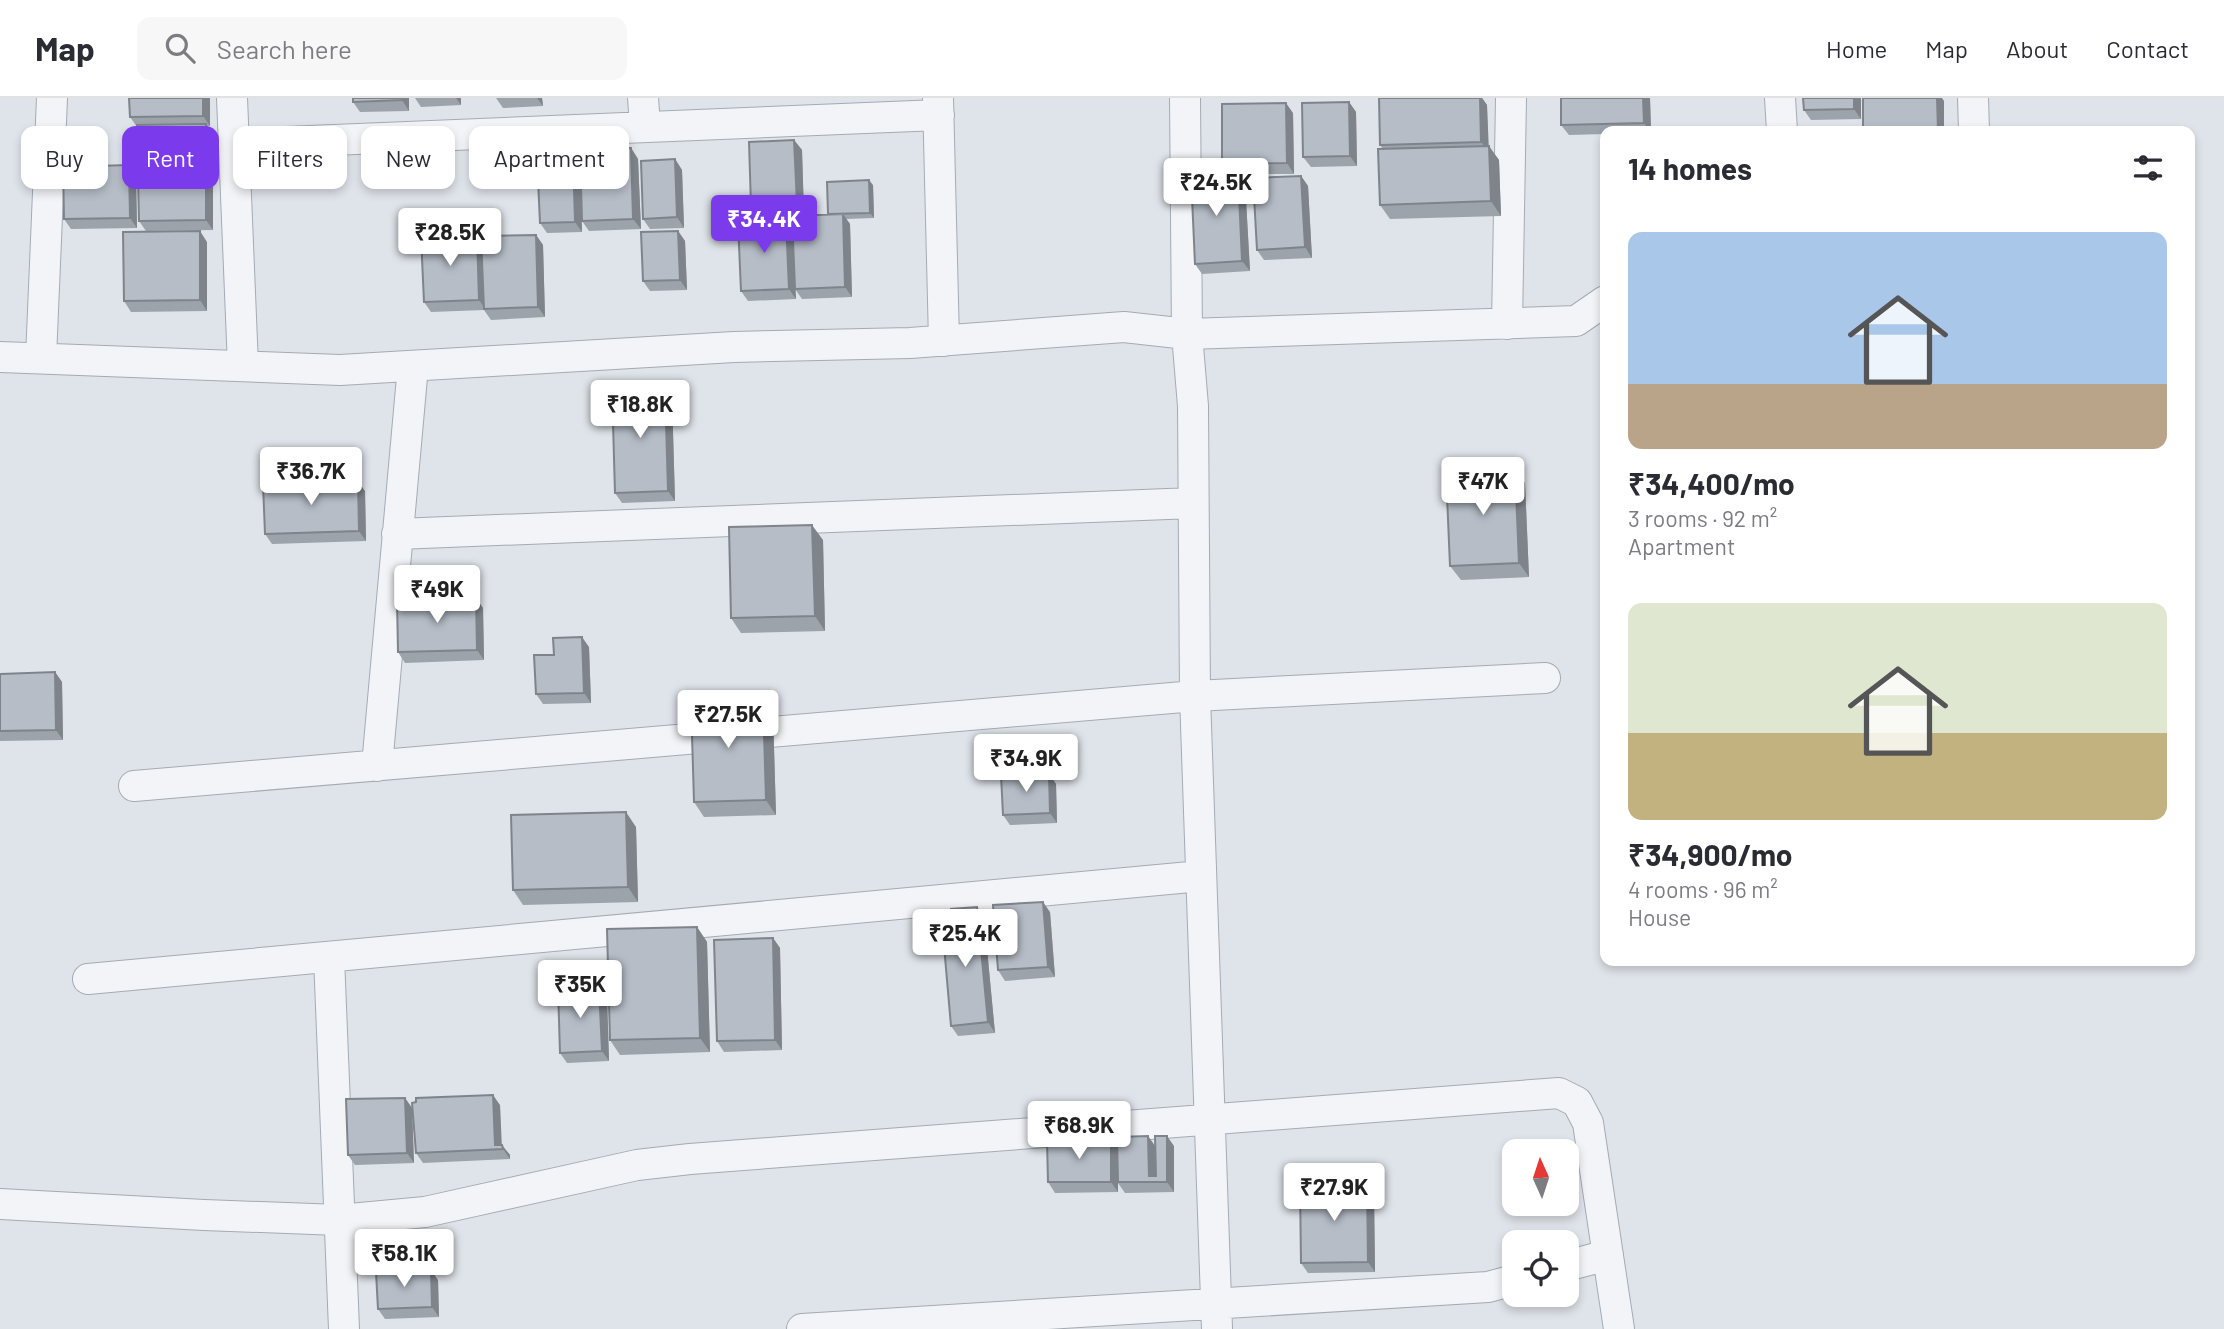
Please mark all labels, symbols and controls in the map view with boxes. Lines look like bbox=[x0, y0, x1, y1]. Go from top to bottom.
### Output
search box bbox=[137, 17, 627, 80]
text: Map bbox=[35, 28, 95, 68]
icon: search bbox=[161, 29, 199, 67]
text: Search here bbox=[217, 33, 352, 64]
text: Home bbox=[1826, 34, 1887, 63]
text: Map bbox=[1925, 34, 1968, 63]
text: About bbox=[2006, 34, 2068, 63]
text: Contact bbox=[2106, 34, 2189, 63]
chip: Buy bbox=[21, 126, 108, 189]
chip: Rent bbox=[122, 126, 219, 189]
chip: Filters bbox=[233, 126, 347, 189]
chip: New bbox=[361, 126, 455, 189]
chip: Apartment bbox=[469, 126, 629, 189]
icon: filters bbox=[2129, 149, 2167, 187]
text: 14 homes bbox=[1628, 150, 1752, 186]
pin: ₹24.5K bbox=[1159, 158, 1273, 218]
text: ₹24.5K bbox=[1180, 167, 1252, 195]
pin: ₹34.4K bbox=[707, 195, 821, 255]
text: ₹34.4K bbox=[727, 204, 801, 232]
pin: ₹28.5K bbox=[393, 208, 507, 268]
text: ₹28.5K bbox=[414, 217, 486, 245]
icon: home bbox=[1835, 277, 1961, 403]
pin: ₹18.8K bbox=[583, 380, 697, 440]
text: ₹18.8K bbox=[607, 389, 673, 417]
pin: ₹36.7K bbox=[254, 448, 368, 507]
text: ₹36.7K bbox=[276, 456, 346, 484]
pin: ₹47K bbox=[1442, 458, 1524, 517]
text: ₹34,400/mo bbox=[1628, 465, 1795, 501]
text: ₹47K bbox=[1457, 466, 1509, 494]
text: 3 rooms · 92 m² bbox=[1628, 504, 1777, 532]
text: Apartment bbox=[1628, 532, 1735, 560]
pin: ₹49K bbox=[396, 566, 478, 625]
text: ₹49K bbox=[410, 574, 464, 602]
icon: home bbox=[1835, 648, 1961, 774]
pin: ₹27.5K bbox=[671, 690, 785, 750]
text: ₹27.5K bbox=[694, 699, 762, 727]
pin: ₹34.9K bbox=[969, 734, 1083, 794]
text: ₹34.9K bbox=[990, 743, 1062, 771]
text: ₹34,900/mo bbox=[1628, 836, 1793, 872]
text: 4 rooms · 96 m² bbox=[1628, 875, 1778, 903]
text: House bbox=[1628, 903, 1691, 931]
pin: ₹25.4K bbox=[908, 910, 1022, 969]
text: ₹25.4K bbox=[929, 918, 1001, 946]
pin: ₹35K bbox=[539, 960, 621, 1020]
text: ₹35K bbox=[554, 969, 606, 997]
pin: ₹68.9K bbox=[1022, 1102, 1136, 1161]
text: ₹68.9K bbox=[1044, 1110, 1114, 1138]
north arrow bbox=[1502, 1139, 1578, 1216]
map controls bbox=[1502, 1139, 1579, 1307]
pin: ₹27.9K bbox=[1277, 1164, 1391, 1223]
text: ₹27.9K bbox=[1300, 1172, 1368, 1200]
pin: ₹58.1K bbox=[347, 1230, 461, 1289]
button: locate bbox=[1502, 1230, 1579, 1307]
text: ₹58.1K bbox=[371, 1238, 437, 1266]

